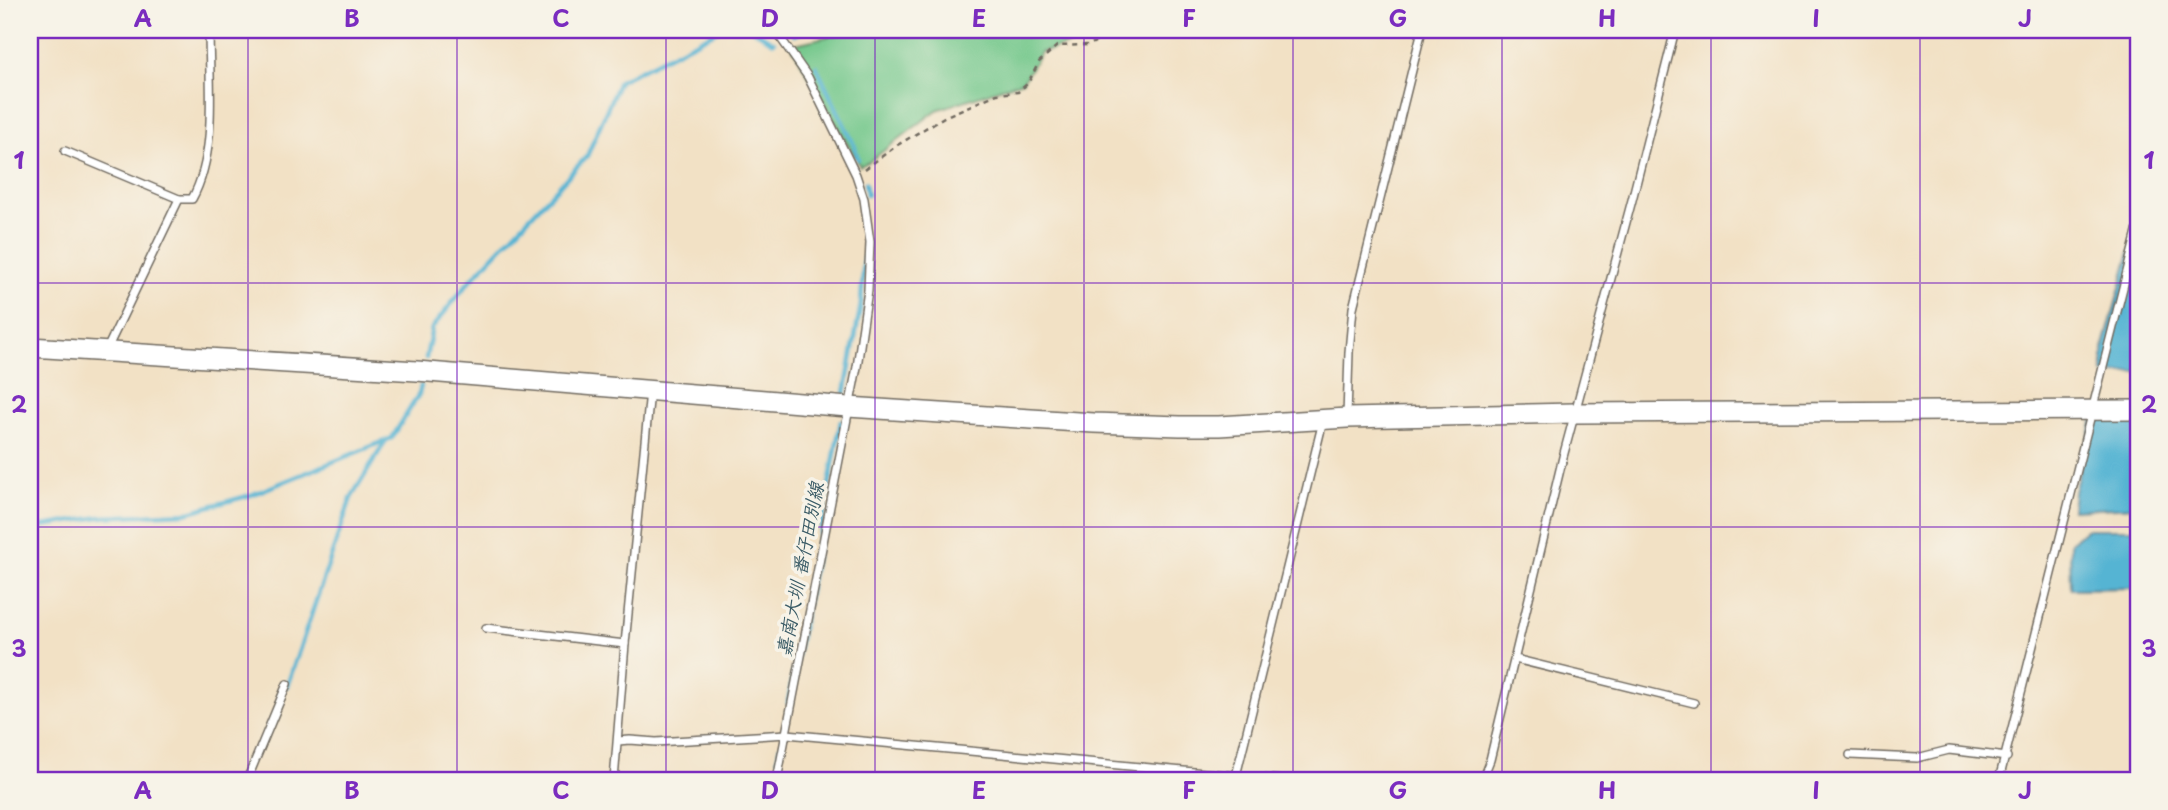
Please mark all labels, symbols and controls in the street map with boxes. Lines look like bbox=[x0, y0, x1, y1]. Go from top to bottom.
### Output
text: A bbox=[134, 0, 152, 35]
text: B bbox=[344, 0, 360, 35]
text: C bbox=[552, 0, 570, 35]
text: D bbox=[761, 0, 779, 35]
text: E bbox=[972, 0, 986, 35]
text: F bbox=[1182, 0, 1196, 35]
text: G bbox=[1389, 0, 1407, 35]
text: H bbox=[1598, 0, 1616, 35]
text: I bbox=[1812, 0, 1820, 35]
text: J bbox=[2018, 0, 2032, 35]
text: 1 bbox=[14, 142, 25, 177]
text: 1 bbox=[2144, 142, 2155, 177]
text: 2 bbox=[11, 386, 27, 421]
text: 2 bbox=[2141, 386, 2157, 421]
water label: 嘉南大圳 番仔田別線 bbox=[768, 478, 830, 659]
text: 3 bbox=[11, 630, 27, 665]
text: 3 bbox=[2141, 630, 2157, 665]
text: A bbox=[134, 772, 152, 807]
text: B bbox=[344, 772, 360, 807]
text: C bbox=[552, 772, 570, 807]
text: D bbox=[761, 772, 779, 807]
text: E bbox=[972, 772, 986, 807]
text: F bbox=[1182, 772, 1196, 807]
text: G bbox=[1389, 772, 1407, 807]
text: H bbox=[1598, 772, 1616, 807]
text: I bbox=[1812, 772, 1820, 807]
text: J bbox=[2018, 772, 2032, 807]

